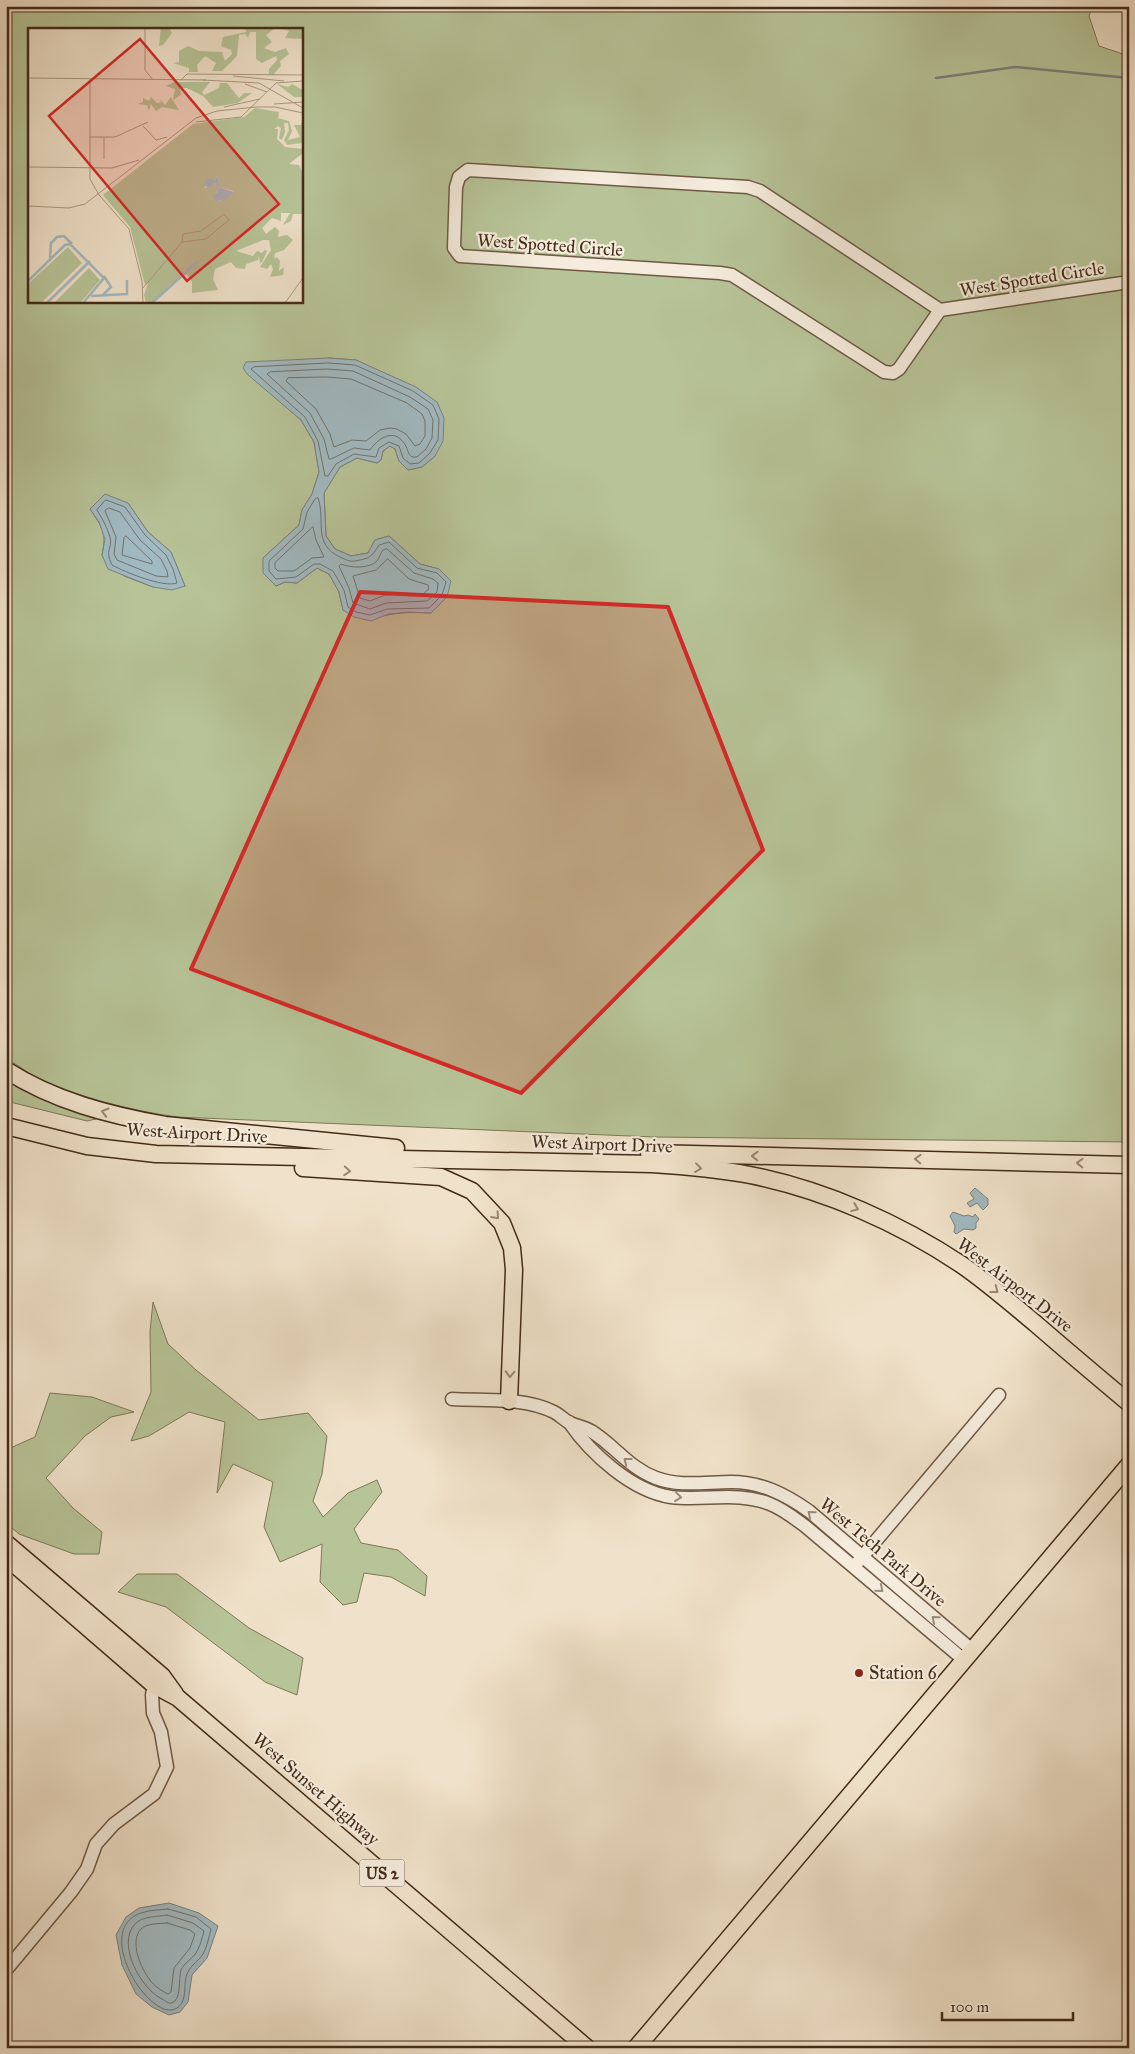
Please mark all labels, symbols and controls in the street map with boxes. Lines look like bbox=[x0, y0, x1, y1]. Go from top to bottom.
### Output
inset map bbox=[28, 28, 302, 302]
street label: West Spotted Circle bbox=[476, 229, 624, 261]
street label: West Spotted Circle bbox=[958, 257, 1106, 301]
one-way arrow bbox=[101, 1108, 109, 1118]
street label: West Airport Drive bbox=[126, 1118, 268, 1148]
street label: West Airport Drive bbox=[531, 1131, 673, 1157]
one-way arrow bbox=[751, 1150, 759, 1161]
one-way arrow bbox=[913, 1154, 921, 1164]
one-way arrow bbox=[1076, 1158, 1084, 1169]
one-way arrow bbox=[694, 1162, 702, 1173]
one-way arrow bbox=[344, 1165, 352, 1176]
one-way arrow bbox=[850, 1202, 859, 1213]
one-way arrow bbox=[490, 1210, 499, 1219]
street label: West Airport Drive bbox=[953, 1233, 1077, 1337]
one-way arrow bbox=[989, 1284, 998, 1292]
one-way arrow bbox=[505, 1370, 516, 1378]
one-way arrow bbox=[623, 1458, 633, 1467]
one-way arrow bbox=[674, 1491, 682, 1502]
street label: West Tech Park Drive bbox=[815, 1493, 951, 1611]
one-way arrow bbox=[808, 1511, 817, 1519]
one-way arrow bbox=[874, 1583, 883, 1592]
one-way arrow bbox=[932, 1616, 941, 1625]
place label: Station 6 bbox=[869, 1662, 937, 1684]
marker: Station 6 bbox=[853, 1667, 865, 1679]
street label: West Sunset Highway bbox=[247, 1728, 384, 1851]
road number: US 2 bbox=[360, 1860, 404, 1886]
scale bar bbox=[942, 1989, 1074, 2021]
text: 100 m bbox=[950, 1998, 990, 2016]

